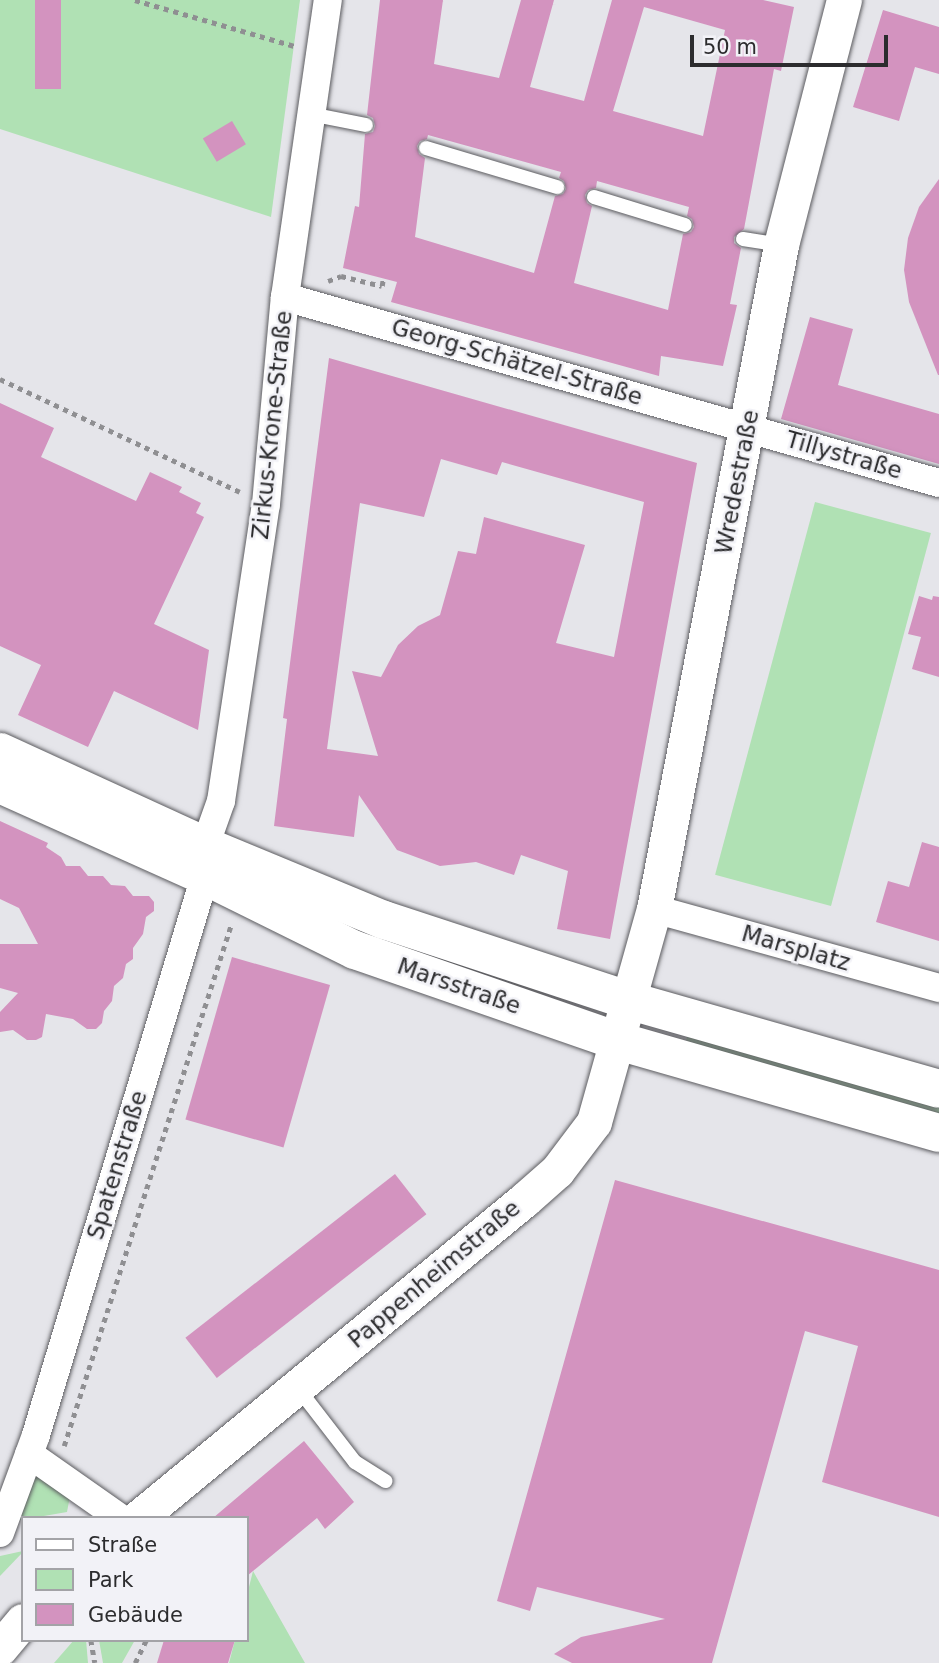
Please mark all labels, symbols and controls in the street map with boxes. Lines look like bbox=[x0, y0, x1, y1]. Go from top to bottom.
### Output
scale bar bbox=[694, 21, 892, 65]
text: 50 m bbox=[703, 35, 757, 59]
street label: Zirkus-Krone-Straße bbox=[246, 309, 298, 541]
street label: Georg-Schätzel-Straße bbox=[388, 313, 646, 411]
street label: Wredestraße bbox=[709, 407, 765, 557]
street label: Tillystraße bbox=[783, 425, 905, 485]
street label: Marsplatz bbox=[739, 919, 853, 977]
street label: Marsstraße bbox=[394, 952, 524, 1020]
street label: Spatenstraße bbox=[81, 1087, 153, 1243]
street label: Pappenheimstraße bbox=[343, 1194, 525, 1354]
legend bbox=[21, 1516, 248, 1642]
text: Straße bbox=[88, 1533, 157, 1557]
text: Park bbox=[88, 1568, 133, 1592]
text: Gebäude bbox=[88, 1603, 183, 1627]

